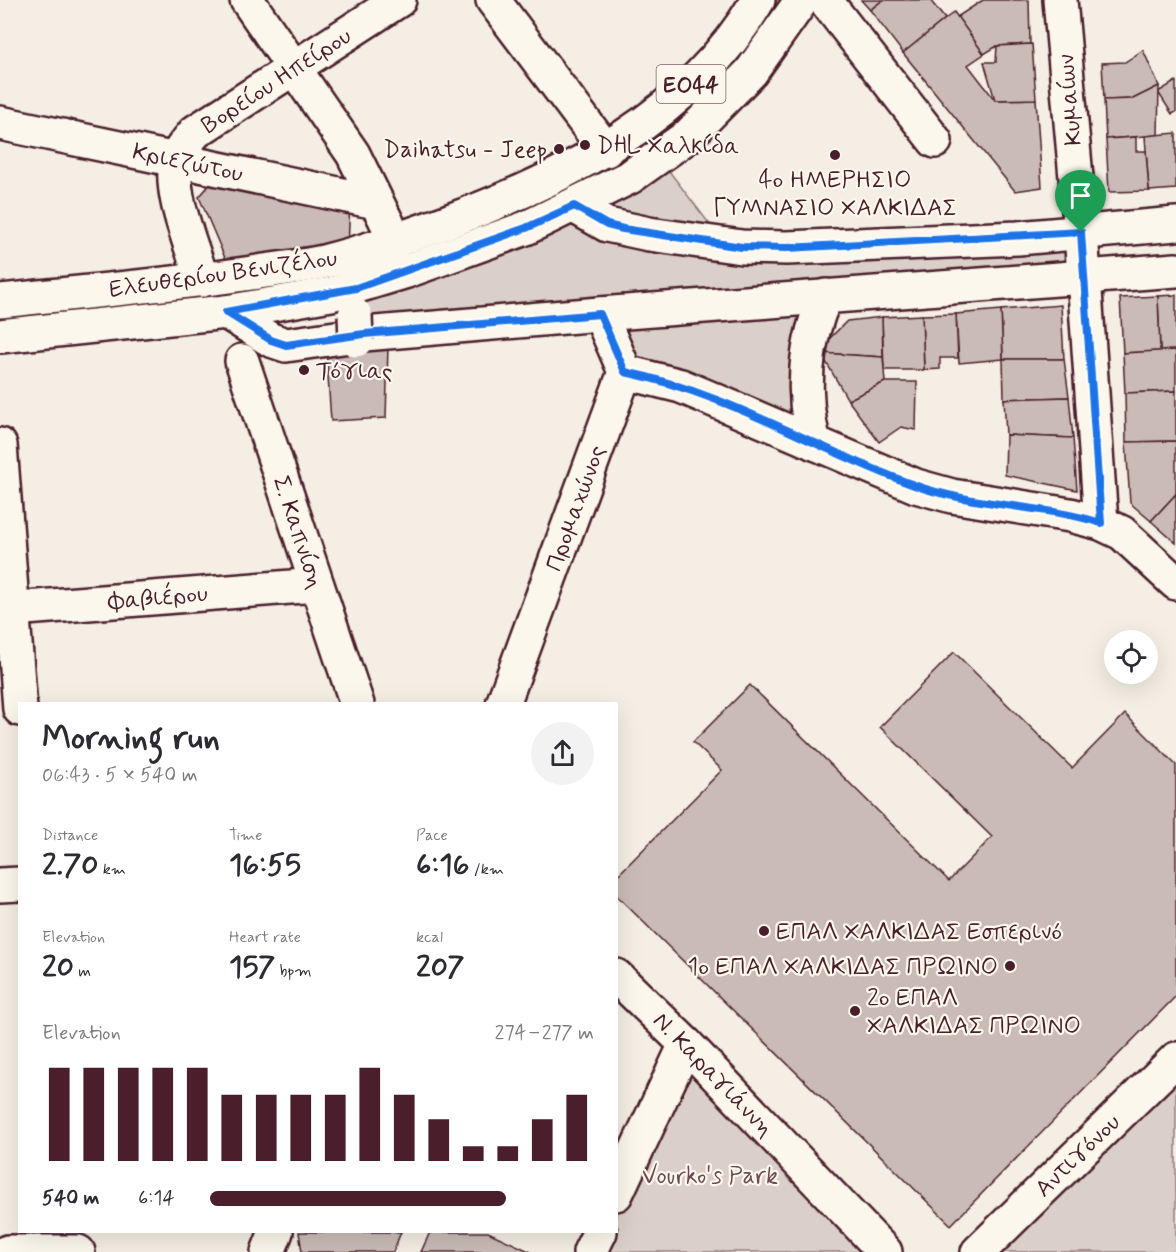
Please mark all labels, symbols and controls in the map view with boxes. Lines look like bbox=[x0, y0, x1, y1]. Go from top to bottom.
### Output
street label: Βορείου Ηπείρου bbox=[196, 21, 358, 141]
street label: Κυμαίων bbox=[1051, 53, 1090, 147]
road number: ΕΟ44 bbox=[656, 65, 726, 103]
place label: DHL Χαλκίδα bbox=[597, 131, 739, 162]
place label: Daihatsu - Jeep bbox=[384, 135, 547, 166]
street label: Κριεζώτου bbox=[130, 137, 246, 190]
marker: DHL Χαλκίδα bbox=[578, 138, 592, 152]
marker: Daihatsu - Jeep bbox=[552, 142, 566, 156]
marker: 4ο ΗΜΕΡΗΣΙΟ ΓΥΜΝΑΣΙΟ ΧΑΛΚΙΔΑΣ bbox=[828, 148, 842, 162]
place label: 4ο ΗΜΕΡΗΣΙΟ ΓΥΜΝΑΣΙΟ ΧΑΛΚΙΔΑΣ bbox=[713, 165, 957, 224]
pin bbox=[1055, 170, 1106, 232]
icon: arrive bbox=[1064, 179, 1097, 212]
street label: Ελευθερίου Βενιζέλου bbox=[107, 242, 339, 306]
place label: Τόγιας bbox=[316, 356, 393, 387]
marker: Τόγιας bbox=[297, 363, 311, 377]
street label: Προμαχώνος bbox=[539, 441, 614, 576]
street label: Σ. Καπνίση bbox=[265, 472, 330, 593]
street label: Φαβιέρου bbox=[106, 578, 209, 618]
map controls bbox=[1104, 630, 1158, 684]
button: locate bbox=[1104, 630, 1158, 684]
text: Morning run bbox=[42, 717, 220, 761]
button: share bbox=[531, 722, 594, 785]
text: 06:43 · 5 × 540 m bbox=[42, 762, 198, 789]
text: Distance bbox=[42, 825, 98, 846]
text: Time bbox=[229, 825, 263, 846]
text: Pace bbox=[416, 825, 448, 846]
text: 2.70 bbox=[42, 846, 98, 885]
text: 16:55 bbox=[229, 846, 301, 885]
text: 6:16 bbox=[416, 846, 469, 885]
text: km bbox=[98, 859, 126, 880]
text: /km bbox=[469, 859, 504, 880]
place label: ΕΠΑΛ ΧΑΛΚΙΔΑΣ Εσπερινό bbox=[776, 917, 1062, 948]
marker: ΕΠΑΛ ΧΑΛΚΙΔΑΣ Εσπερινό bbox=[757, 924, 771, 938]
text: Elevation bbox=[42, 927, 105, 948]
text: Heart rate bbox=[229, 927, 301, 948]
text: kcal bbox=[416, 927, 443, 948]
text: 20 bbox=[42, 948, 74, 987]
text: 157 bbox=[229, 948, 275, 987]
text: 207 bbox=[416, 948, 465, 987]
place label: 1ο ΕΠΑΛ ΧΑΛΚΙΔΑΣ ΠΡΩΙΝΟ bbox=[688, 952, 998, 983]
marker: 1ο ΕΠΑΛ ΧΑΛΚΙΔΑΣ ΠΡΩΙΝΟ bbox=[1003, 959, 1017, 973]
text: m bbox=[74, 961, 91, 982]
text: bpm bbox=[275, 961, 312, 982]
place label: 2ο ΕΠΑΛ ΧΑΛΚΙΔΑΣ ΠΡΩΙΝΟ bbox=[867, 983, 1081, 1042]
marker: 2ο ΕΠΑΛ ΧΑΛΚΙΔΑΣ ΠΡΩΙΝΟ bbox=[848, 1004, 862, 1018]
street label: Ν. Καραγιάννη bbox=[645, 1006, 780, 1144]
text: Elevation bbox=[42, 1020, 121, 1047]
text: 274–277 m bbox=[495, 1020, 594, 1047]
street label: Αντιγόνου bbox=[1029, 1108, 1128, 1205]
park label: Vourko's Park bbox=[642, 1161, 778, 1192]
text: 540 m bbox=[42, 1185, 99, 1212]
text: 6:14 bbox=[138, 1185, 175, 1212]

